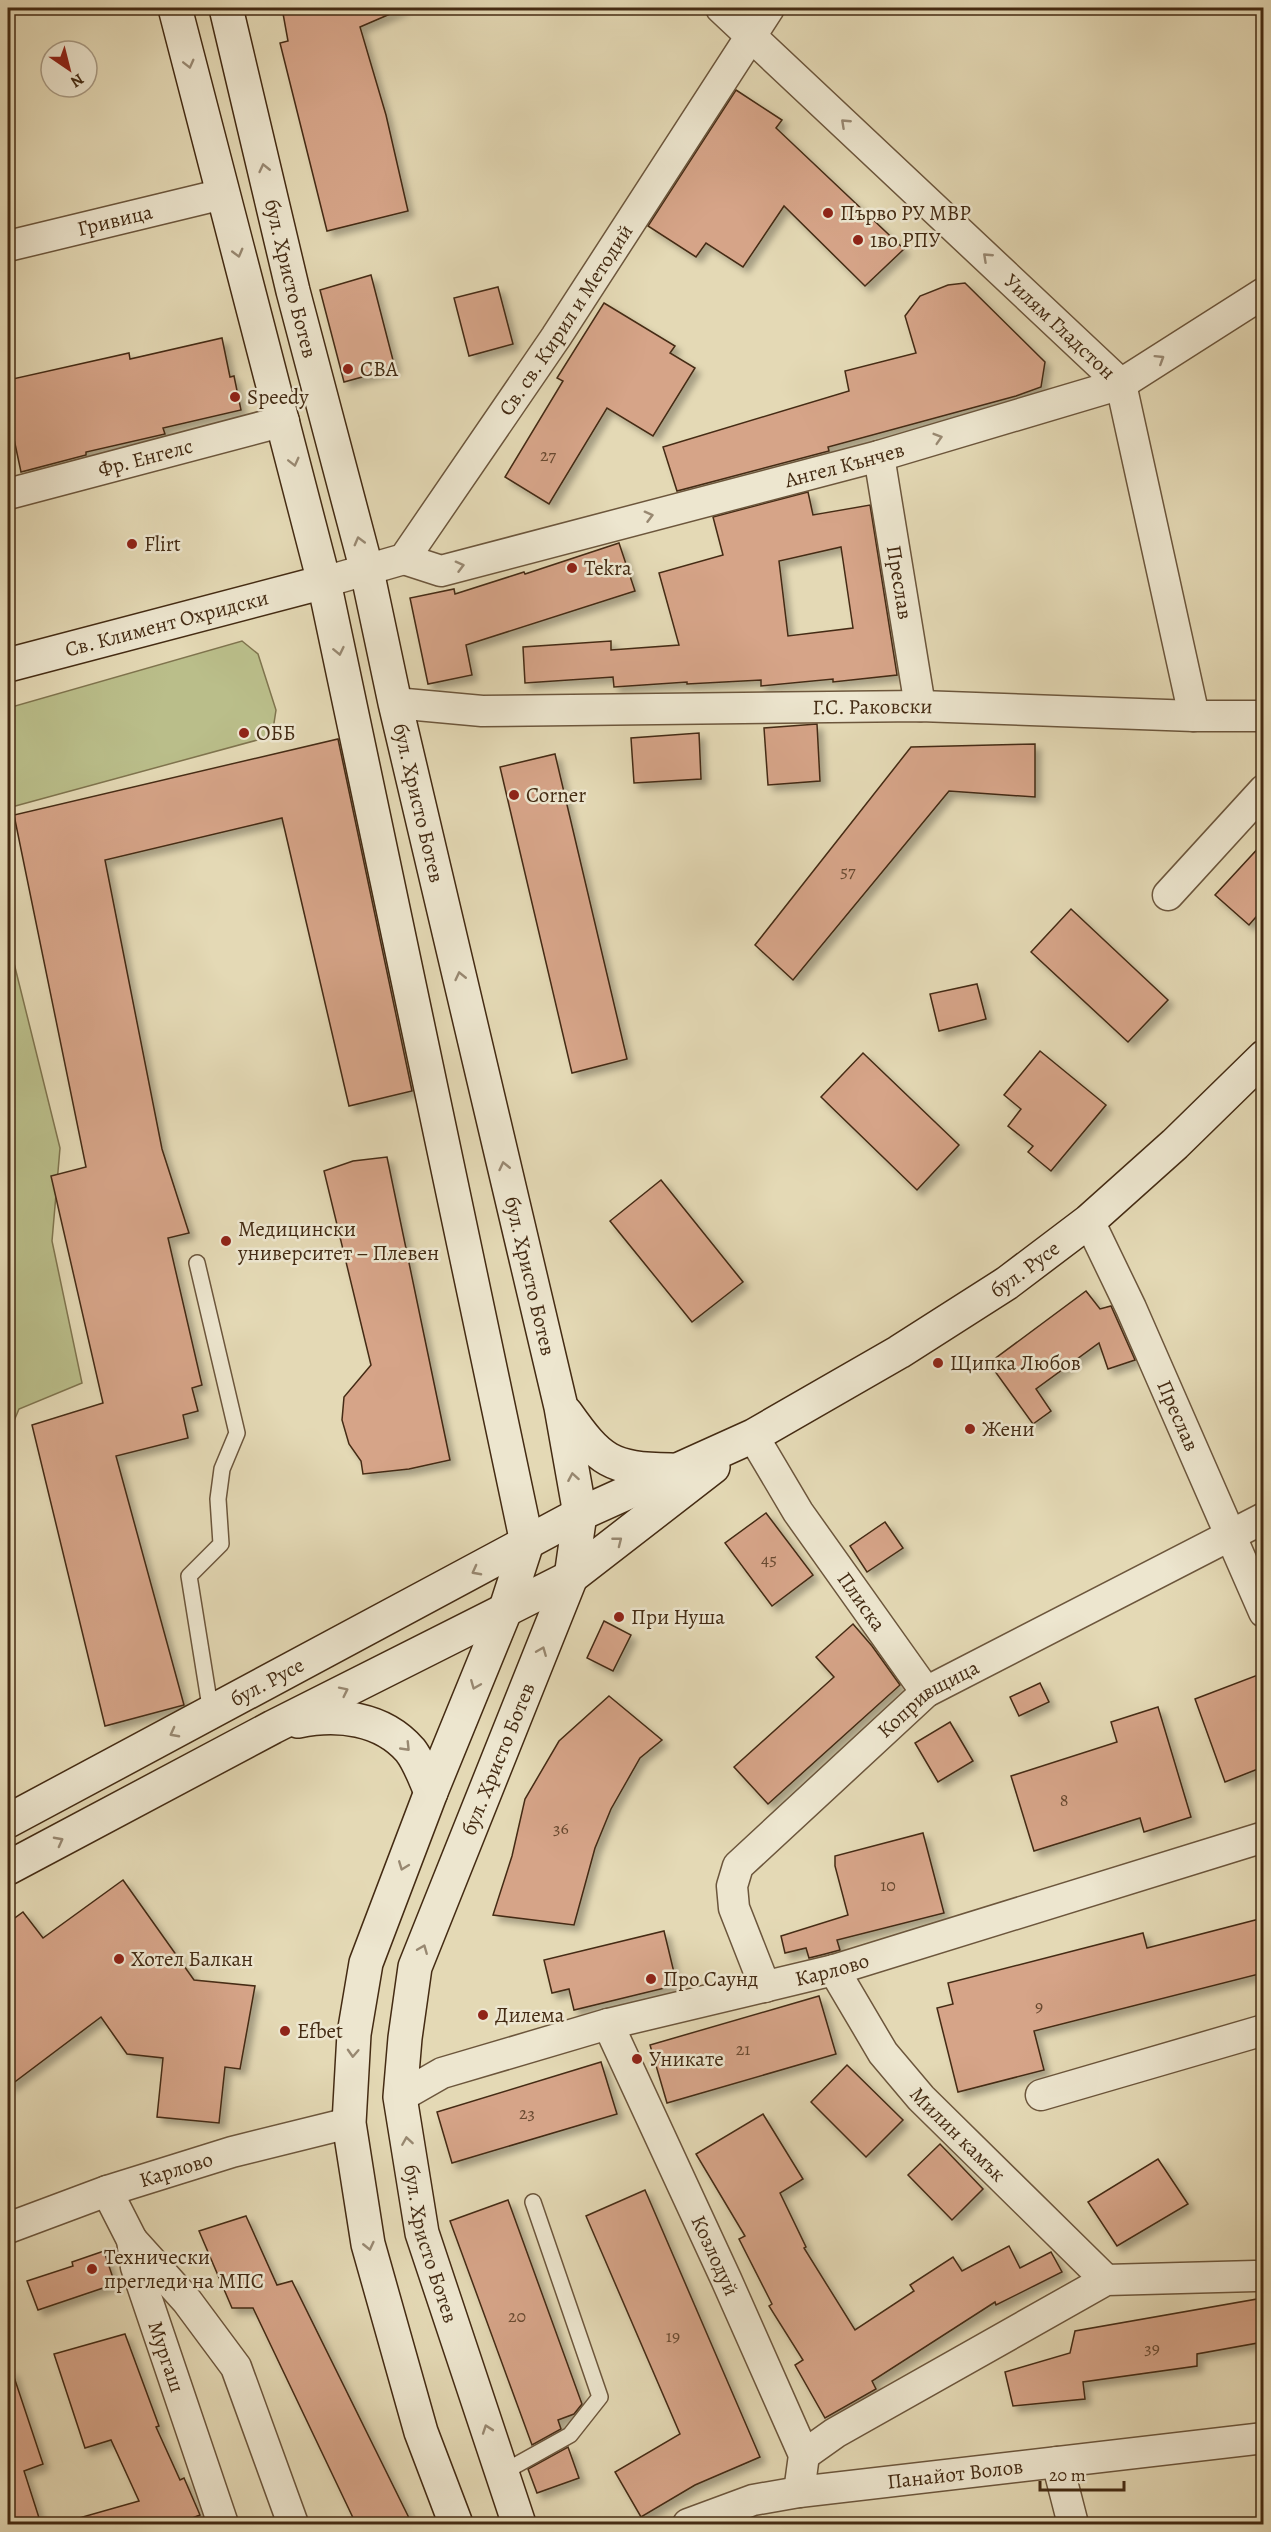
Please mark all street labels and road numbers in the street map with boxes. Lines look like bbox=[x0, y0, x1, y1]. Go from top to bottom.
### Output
street label: бул. Христо Ботев bbox=[258, 196, 324, 361]
street label: Гривица bbox=[74, 197, 156, 243]
street label: Св. св. Кирил и Методий bbox=[492, 219, 639, 421]
street label: Уилям Гладстон bbox=[998, 267, 1122, 386]
street label: Фр. Енгелс bbox=[95, 432, 196, 484]
street label: Ангел Кънчев bbox=[781, 435, 908, 494]
street label: Преслав bbox=[880, 543, 920, 621]
street label: Св. Климент Охридски bbox=[62, 583, 271, 663]
street label: Г.С. Раковски bbox=[812, 692, 933, 721]
street label: бул. Христо Ботев bbox=[386, 720, 451, 885]
street label: бул. Христо Ботев bbox=[498, 1193, 562, 1358]
street label: бул. Русе bbox=[985, 1234, 1065, 1304]
street label: Преслав bbox=[1150, 1376, 1206, 1455]
street label: Плиска bbox=[831, 1566, 893, 1637]
street label: бул. Русе bbox=[225, 1651, 309, 1713]
street label: Копривщица bbox=[871, 1653, 984, 1744]
street label: бул. Христо Ботев bbox=[455, 1678, 541, 1840]
street label: Карлово bbox=[792, 1946, 873, 1993]
street label: Милин камък bbox=[904, 2081, 1012, 2188]
street label: Карлово bbox=[136, 2145, 216, 2194]
street label: бул. Христо Ботев bbox=[397, 2163, 465, 2326]
street label: Козлодуй bbox=[684, 2211, 746, 2300]
street label: Мургаш bbox=[141, 2317, 191, 2396]
street label: Панайот Волов bbox=[886, 2452, 1024, 2496]

